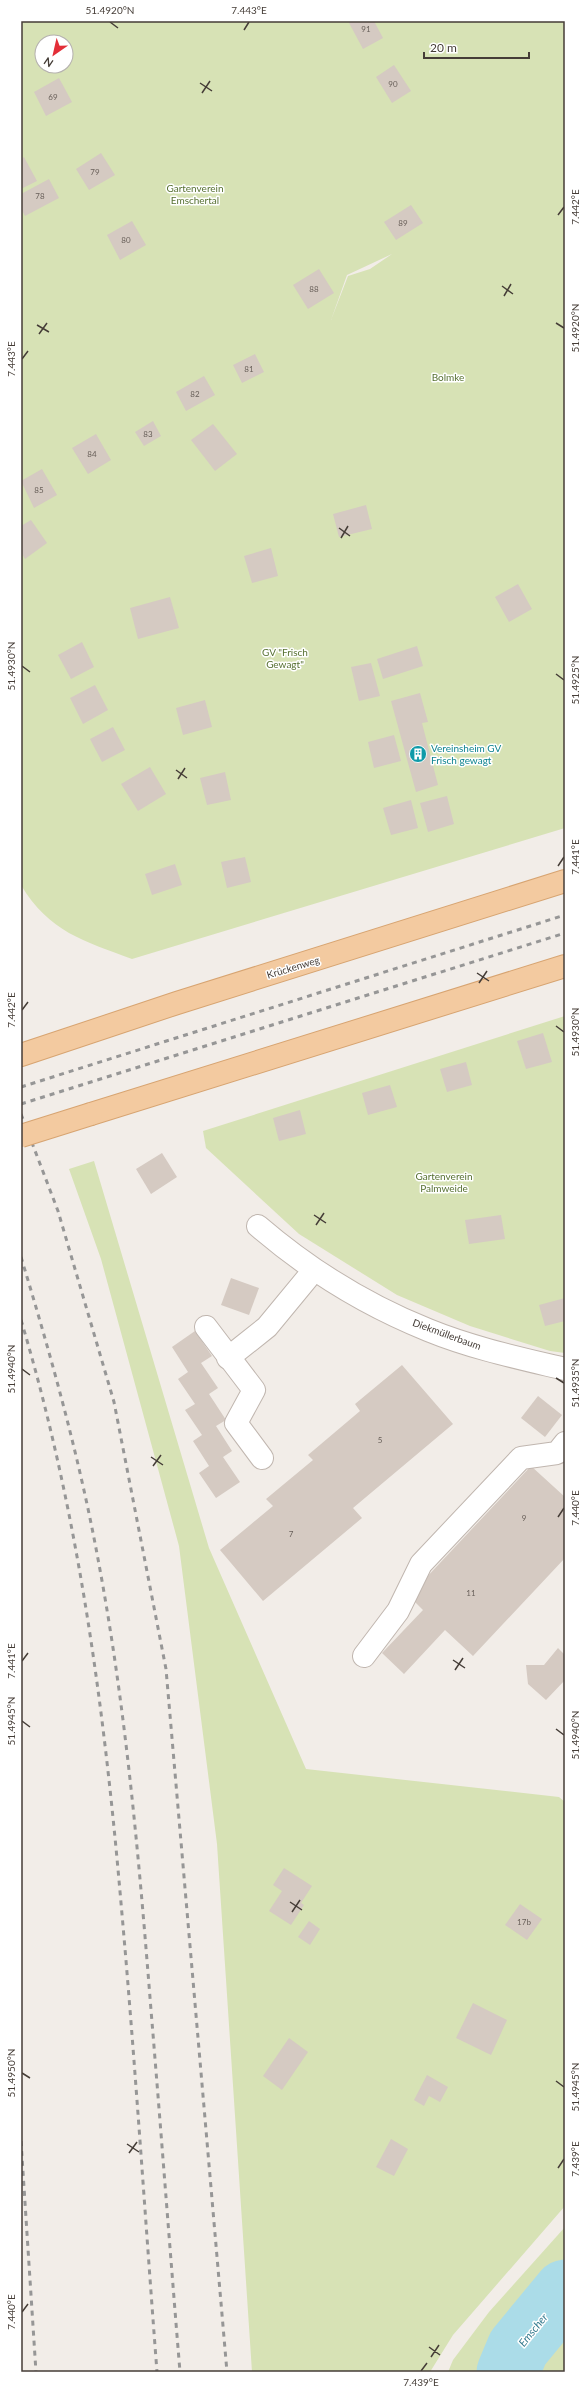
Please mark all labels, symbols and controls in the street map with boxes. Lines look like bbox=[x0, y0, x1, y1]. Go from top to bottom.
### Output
text: 51.4920°N bbox=[86, 4, 134, 16]
text: 7.443°E bbox=[231, 4, 267, 16]
house number: 91 bbox=[361, 24, 371, 34]
north arrow bbox=[34, 34, 74, 74]
scale bar bbox=[424, 34, 529, 60]
text: 20 m bbox=[430, 40, 457, 55]
text: N bbox=[41, 55, 55, 70]
house number: 90 bbox=[388, 79, 398, 89]
house number: 69 bbox=[48, 92, 58, 102]
house number: 79 bbox=[90, 167, 100, 177]
park label: Gartenverein Emschertal bbox=[166, 182, 224, 206]
text: 7.442°E bbox=[569, 189, 581, 225]
house number: 78 bbox=[35, 191, 45, 201]
house number: 89 bbox=[398, 218, 408, 228]
house number: 80 bbox=[121, 235, 131, 245]
house number: 88 bbox=[309, 284, 319, 294]
text: 51.4920°N bbox=[569, 304, 581, 352]
text: 7.443°E bbox=[5, 341, 17, 377]
house number: 81 bbox=[244, 364, 254, 374]
park label: Bolmke bbox=[432, 371, 464, 383]
house number: 82 bbox=[190, 389, 200, 399]
house number: 83 bbox=[143, 429, 153, 439]
house number: 84 bbox=[87, 449, 97, 459]
house number: 85 bbox=[34, 485, 44, 495]
text: 51.4930°N bbox=[5, 642, 17, 690]
park label: GV "Frisch Gewagt" bbox=[262, 646, 308, 670]
text: 51.4925°N bbox=[569, 656, 581, 704]
place label: Vereinsheim GV Frisch gewagt bbox=[431, 742, 502, 766]
building icon: Vereinsheim GV Frisch gewagt bbox=[408, 744, 428, 764]
text: 7.441°E bbox=[569, 839, 581, 875]
street label: Krückenweg bbox=[265, 953, 321, 981]
text: 7.442°E bbox=[5, 992, 17, 1028]
text: 51.4930°N bbox=[569, 1008, 581, 1056]
park label: Gartenverein Palmweide bbox=[415, 1170, 473, 1194]
street label: Diekmüllerbaum bbox=[411, 1316, 483, 1352]
text: 51.4940°N bbox=[5, 1345, 17, 1393]
text: 51.4935°N bbox=[569, 1359, 581, 1407]
house number: 5 bbox=[378, 1435, 383, 1445]
text: 7.440°E bbox=[569, 1490, 581, 1526]
house number: 9 bbox=[522, 1513, 527, 1523]
house number: 7 bbox=[289, 1529, 294, 1539]
house number: 11 bbox=[466, 1588, 476, 1598]
text: 7.441°E bbox=[5, 1643, 17, 1679]
text: 51.4945°N bbox=[5, 1697, 17, 1745]
text: 51.4940°N bbox=[569, 1711, 581, 1759]
house number: 17b bbox=[517, 1917, 531, 1927]
text: 51.4950°N bbox=[5, 2049, 17, 2097]
text: 51.4945°N bbox=[569, 2063, 581, 2111]
text: 7.439°E bbox=[569, 2141, 581, 2177]
text: 7.440°E bbox=[5, 2294, 17, 2330]
water label: Emscher bbox=[515, 2310, 550, 2349]
text: 7.439°E bbox=[403, 2376, 439, 2388]

